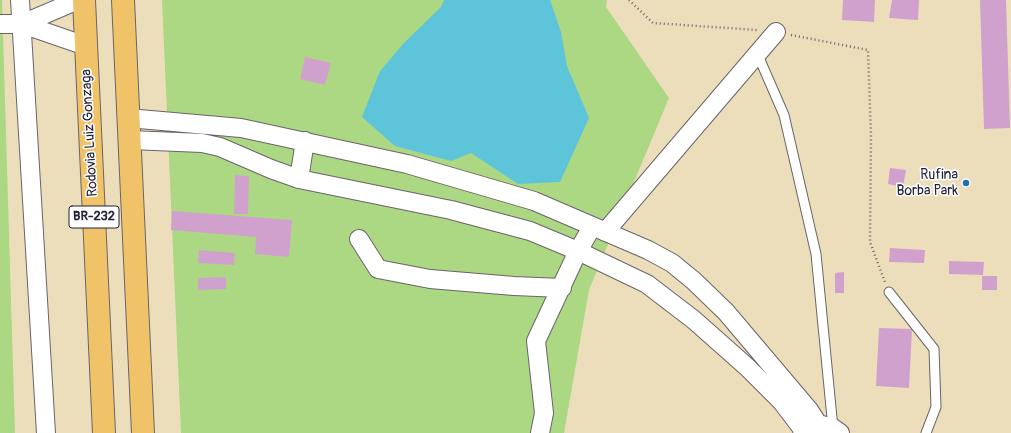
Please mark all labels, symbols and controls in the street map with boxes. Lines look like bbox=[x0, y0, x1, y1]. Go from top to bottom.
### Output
street label: Rodovia Luiz Gonzaga bbox=[78, 69, 102, 197]
place label: Rufina Borba Park bbox=[897, 167, 958, 200]
marker: Rufina Borba Park bbox=[961, 178, 971, 188]
road number: BR-232 bbox=[69, 206, 119, 228]

